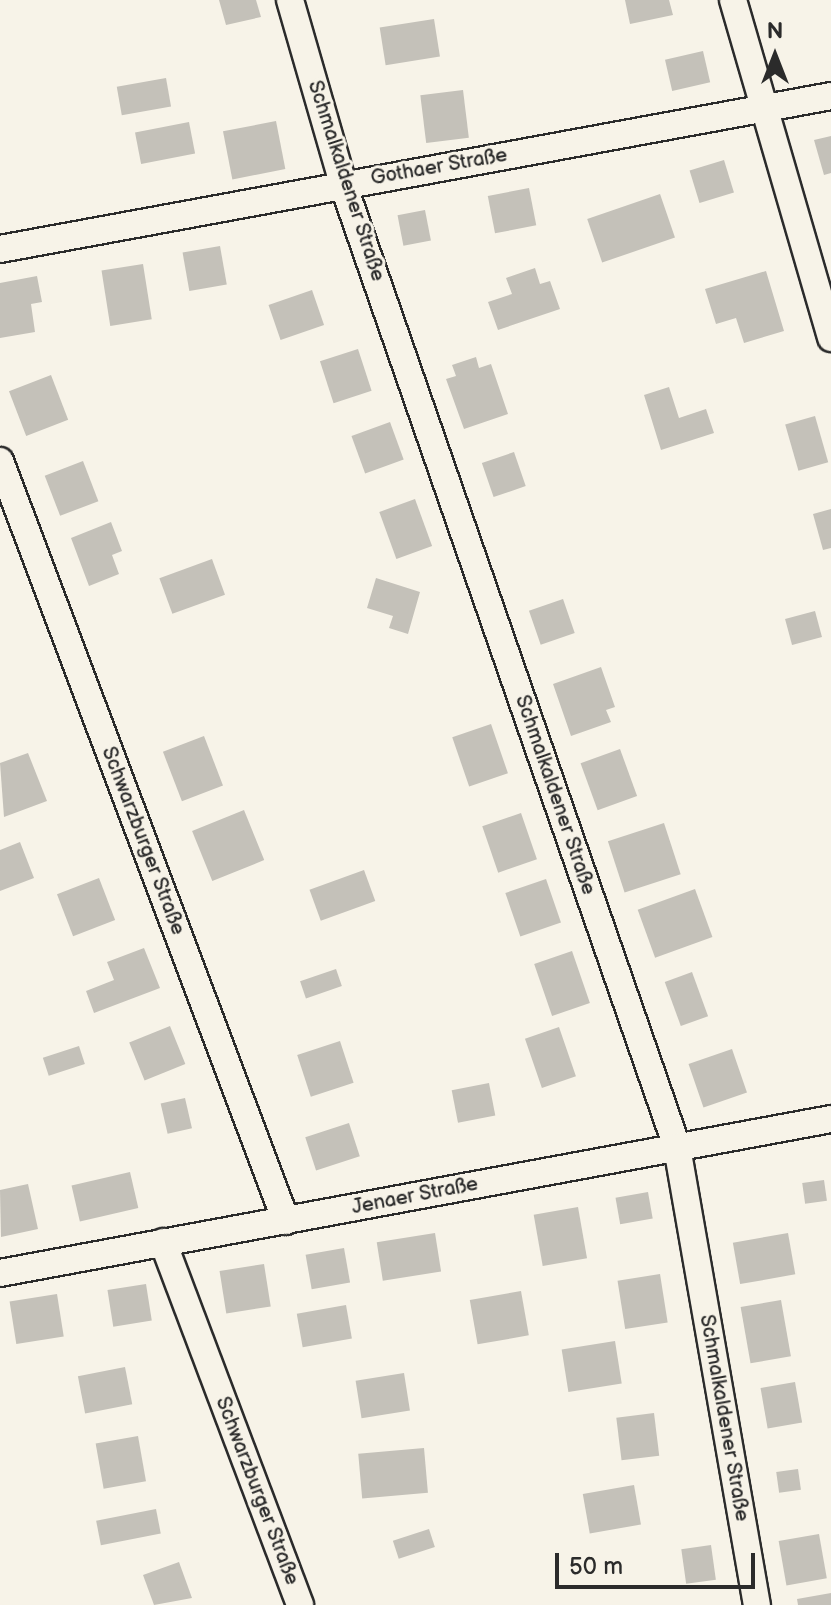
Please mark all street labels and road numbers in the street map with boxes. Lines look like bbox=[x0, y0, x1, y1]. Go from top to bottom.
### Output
street label: Schmalkaldener Straße bbox=[302, 78, 390, 284]
street label: Gothaer Straße bbox=[369, 143, 509, 191]
street label: Schmalkaldener Straße bbox=[510, 692, 600, 898]
street label: Schwarzburger Straße bbox=[96, 743, 190, 939]
street label: Jenaer Straße bbox=[350, 1172, 480, 1220]
street label: Schmalkaldener Straße bbox=[694, 1313, 754, 1523]
street label: Schwarzburger Straße bbox=[210, 1393, 304, 1589]

